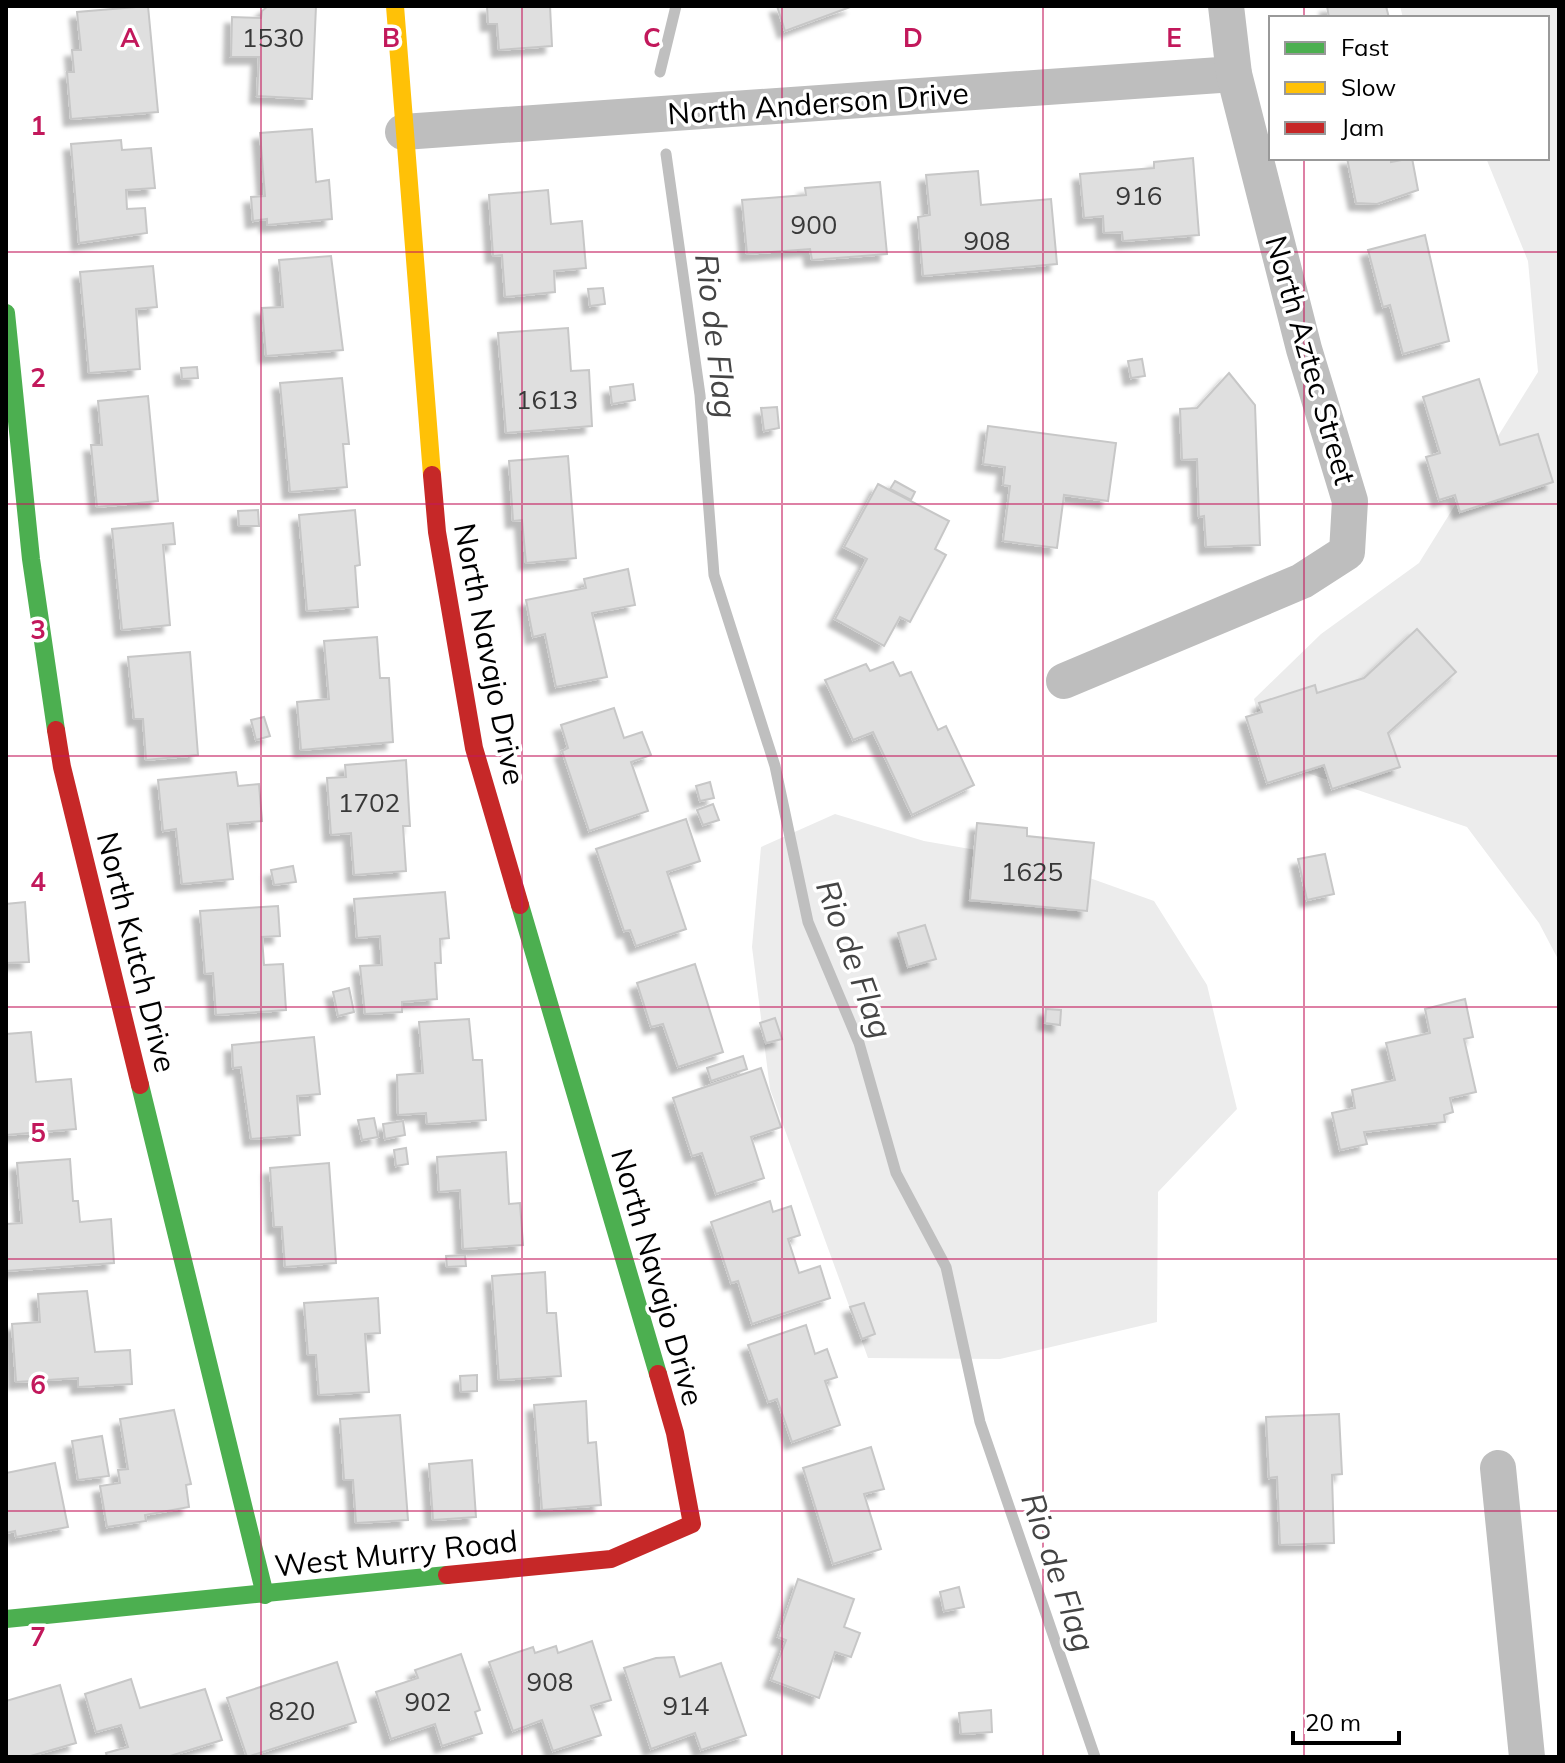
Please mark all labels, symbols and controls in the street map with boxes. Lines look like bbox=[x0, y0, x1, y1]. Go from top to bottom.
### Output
legend bbox=[1269, 16, 1549, 160]
text: A bbox=[120, 21, 140, 54]
house number: 1530 bbox=[242, 21, 304, 54]
text: B bbox=[382, 21, 400, 54]
text: C bbox=[643, 21, 661, 54]
text: D bbox=[903, 21, 923, 54]
text: E bbox=[1166, 21, 1182, 54]
text: Fast bbox=[1341, 32, 1389, 62]
text: Slow bbox=[1341, 72, 1396, 102]
street label: North Anderson Drive bbox=[666, 74, 970, 132]
text: 1 bbox=[30, 109, 46, 142]
text: Jam bbox=[1341, 112, 1384, 142]
house number: 916 bbox=[1116, 179, 1162, 212]
house number: 900 bbox=[791, 208, 837, 241]
house number: 908 bbox=[964, 224, 1010, 257]
street label: North Aztec Street bbox=[1257, 231, 1365, 489]
water label: Rio de Flag bbox=[687, 251, 747, 421]
text: 2 bbox=[30, 361, 46, 394]
house number: 1613 bbox=[516, 383, 578, 416]
street label: North Navajo Drive bbox=[446, 520, 534, 788]
text: 3 bbox=[30, 613, 46, 646]
house number: 1702 bbox=[338, 786, 400, 819]
street label: North Kutch Drive bbox=[89, 828, 185, 1076]
house number: 1625 bbox=[1001, 855, 1063, 888]
text: 4 bbox=[30, 865, 46, 898]
water label: Rio de Flag bbox=[808, 874, 902, 1044]
text: 5 bbox=[30, 1116, 46, 1149]
street label: North Navajo Drive bbox=[603, 1144, 713, 1410]
text: 6 bbox=[30, 1368, 46, 1401]
water label: Rio de Flag bbox=[1013, 1487, 1105, 1657]
street label: West Murry Road bbox=[273, 1521, 519, 1585]
text: 7 bbox=[30, 1620, 46, 1653]
house number: 908 bbox=[527, 1665, 573, 1698]
house number: 902 bbox=[405, 1685, 451, 1718]
house number: 914 bbox=[663, 1689, 709, 1722]
house number: 820 bbox=[269, 1694, 315, 1727]
scale bar bbox=[1293, 1695, 1399, 1745]
text: 20 m bbox=[1305, 1707, 1361, 1737]

